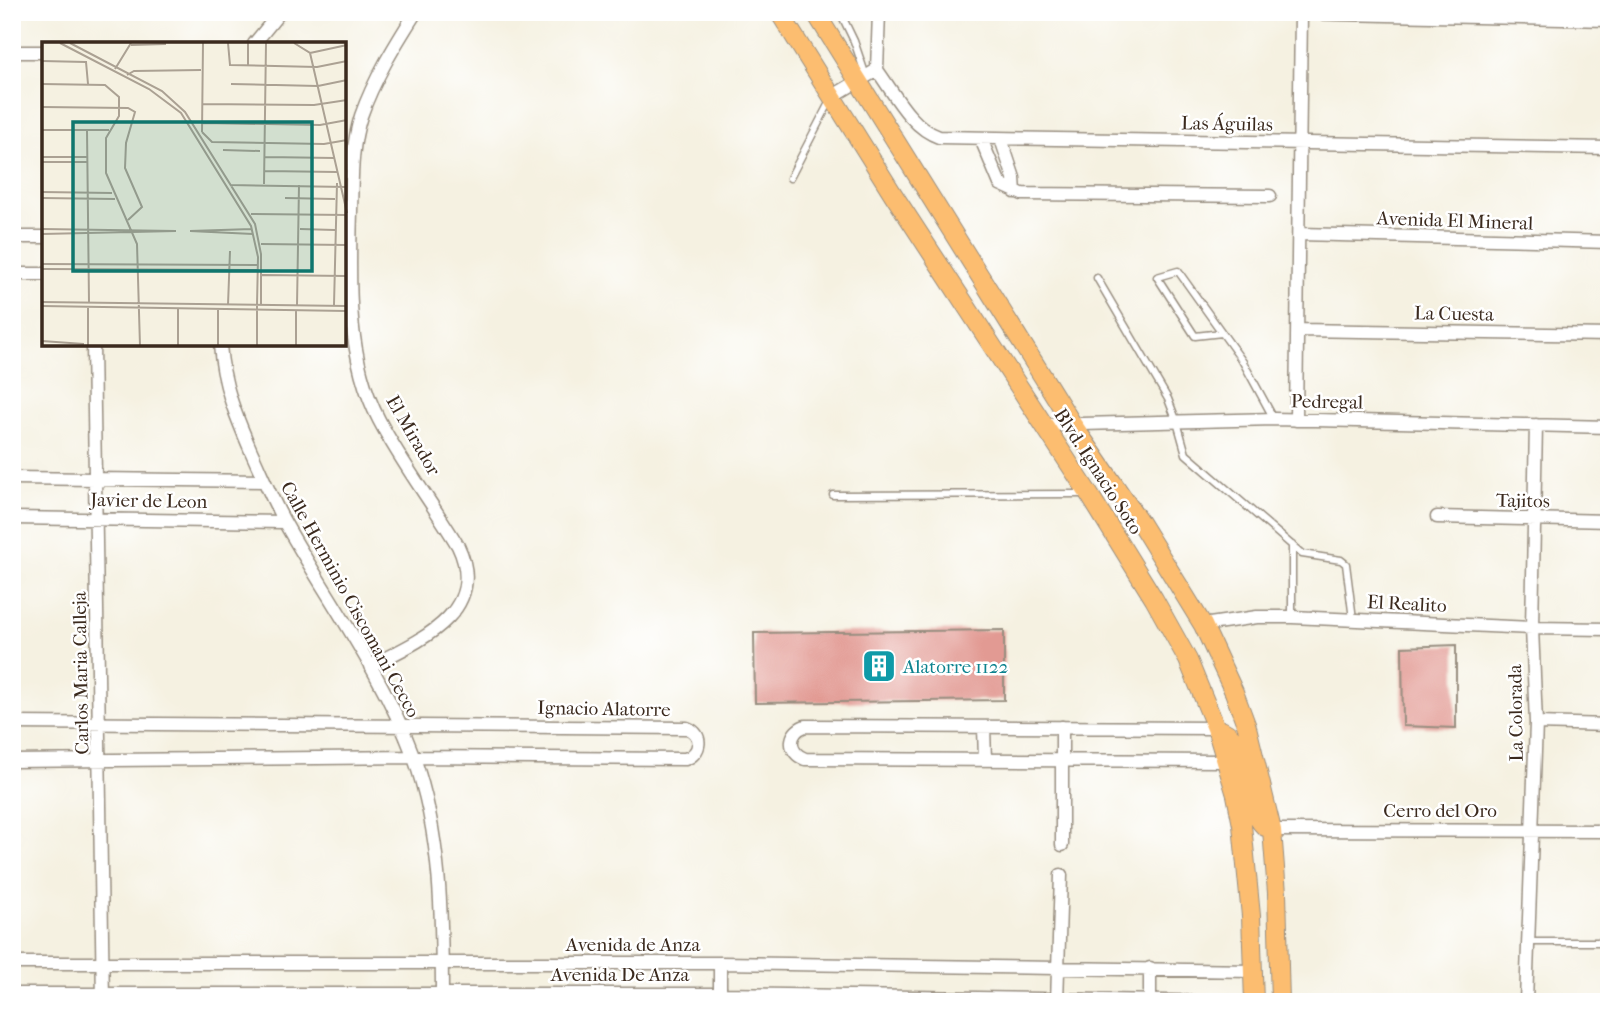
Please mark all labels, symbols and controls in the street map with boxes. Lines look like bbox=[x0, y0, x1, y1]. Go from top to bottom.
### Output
inset map bbox=[42, 42, 346, 346]
street label: Las Águilas bbox=[1181, 112, 1273, 136]
street label: Avenida El Mineral bbox=[1375, 207, 1534, 235]
street label: La Cuesta bbox=[1414, 302, 1494, 326]
street label: Pedregal bbox=[1291, 390, 1363, 414]
street label: El Mirador bbox=[381, 392, 445, 480]
street label: Blvd. Ignacio Soto bbox=[1049, 404, 1147, 539]
street label: Calle Herminio Ciscomani Cecco bbox=[276, 478, 425, 722]
street label: Javier de Leon bbox=[88, 489, 208, 513]
street label: Tajitos bbox=[1496, 490, 1550, 512]
street label: Carlos Maria Calleja bbox=[69, 591, 93, 755]
street label: El Realito bbox=[1367, 591, 1448, 617]
building icon: Alatorre 1122 bbox=[860, 647, 898, 685]
place label: Alatorre 1122 bbox=[902, 656, 1009, 678]
street label: La Colorada bbox=[1504, 664, 1528, 762]
street label: Ignacio Alatorre bbox=[537, 697, 671, 721]
street label: Cerro del Oro bbox=[1383, 800, 1497, 822]
street label: Avenida de Anza bbox=[565, 934, 700, 956]
street label: Avenida De Anza bbox=[550, 964, 690, 986]

